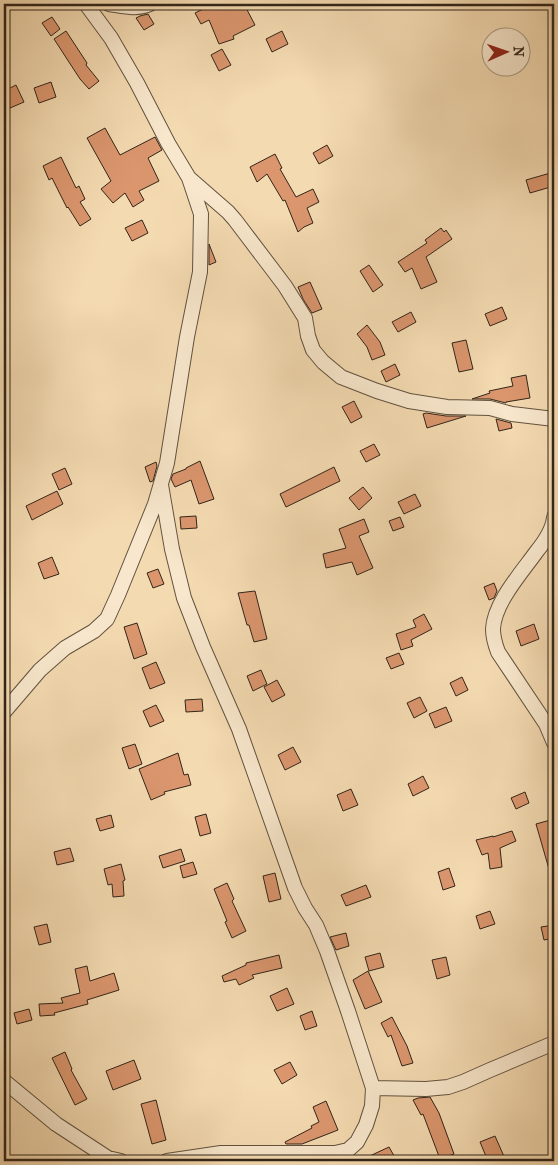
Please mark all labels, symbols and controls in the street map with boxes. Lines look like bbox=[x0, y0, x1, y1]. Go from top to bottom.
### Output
north arrow bbox=[480, 28, 530, 78]
text: N bbox=[510, 46, 527, 58]

